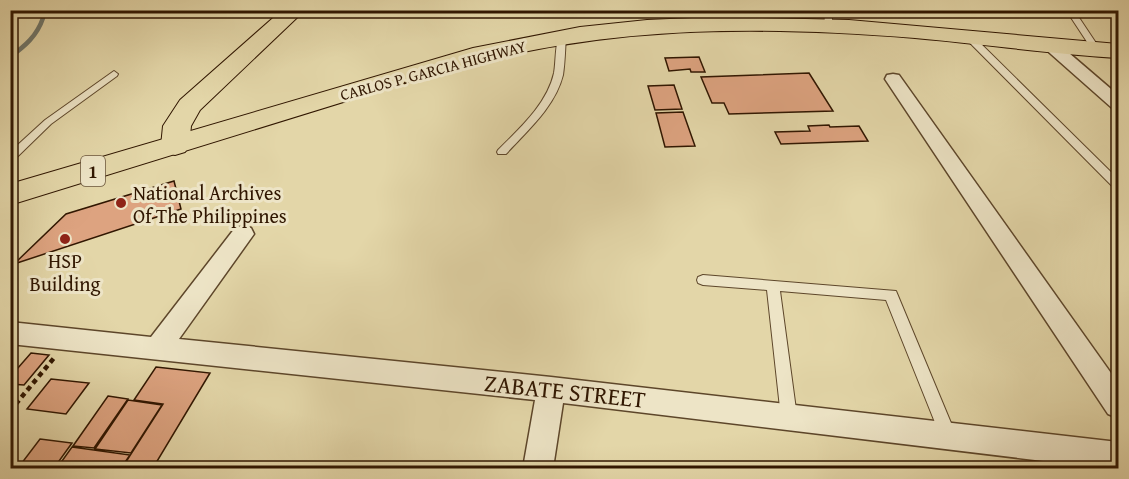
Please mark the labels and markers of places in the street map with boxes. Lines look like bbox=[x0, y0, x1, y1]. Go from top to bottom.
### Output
place label: National Archives Of The Philippines bbox=[133, 178, 287, 230]
marker: National Archives Of The Philippines bbox=[114, 196, 128, 210]
marker: HSP Building bbox=[58, 232, 72, 246]
place label: HSP Building bbox=[30, 246, 100, 298]

